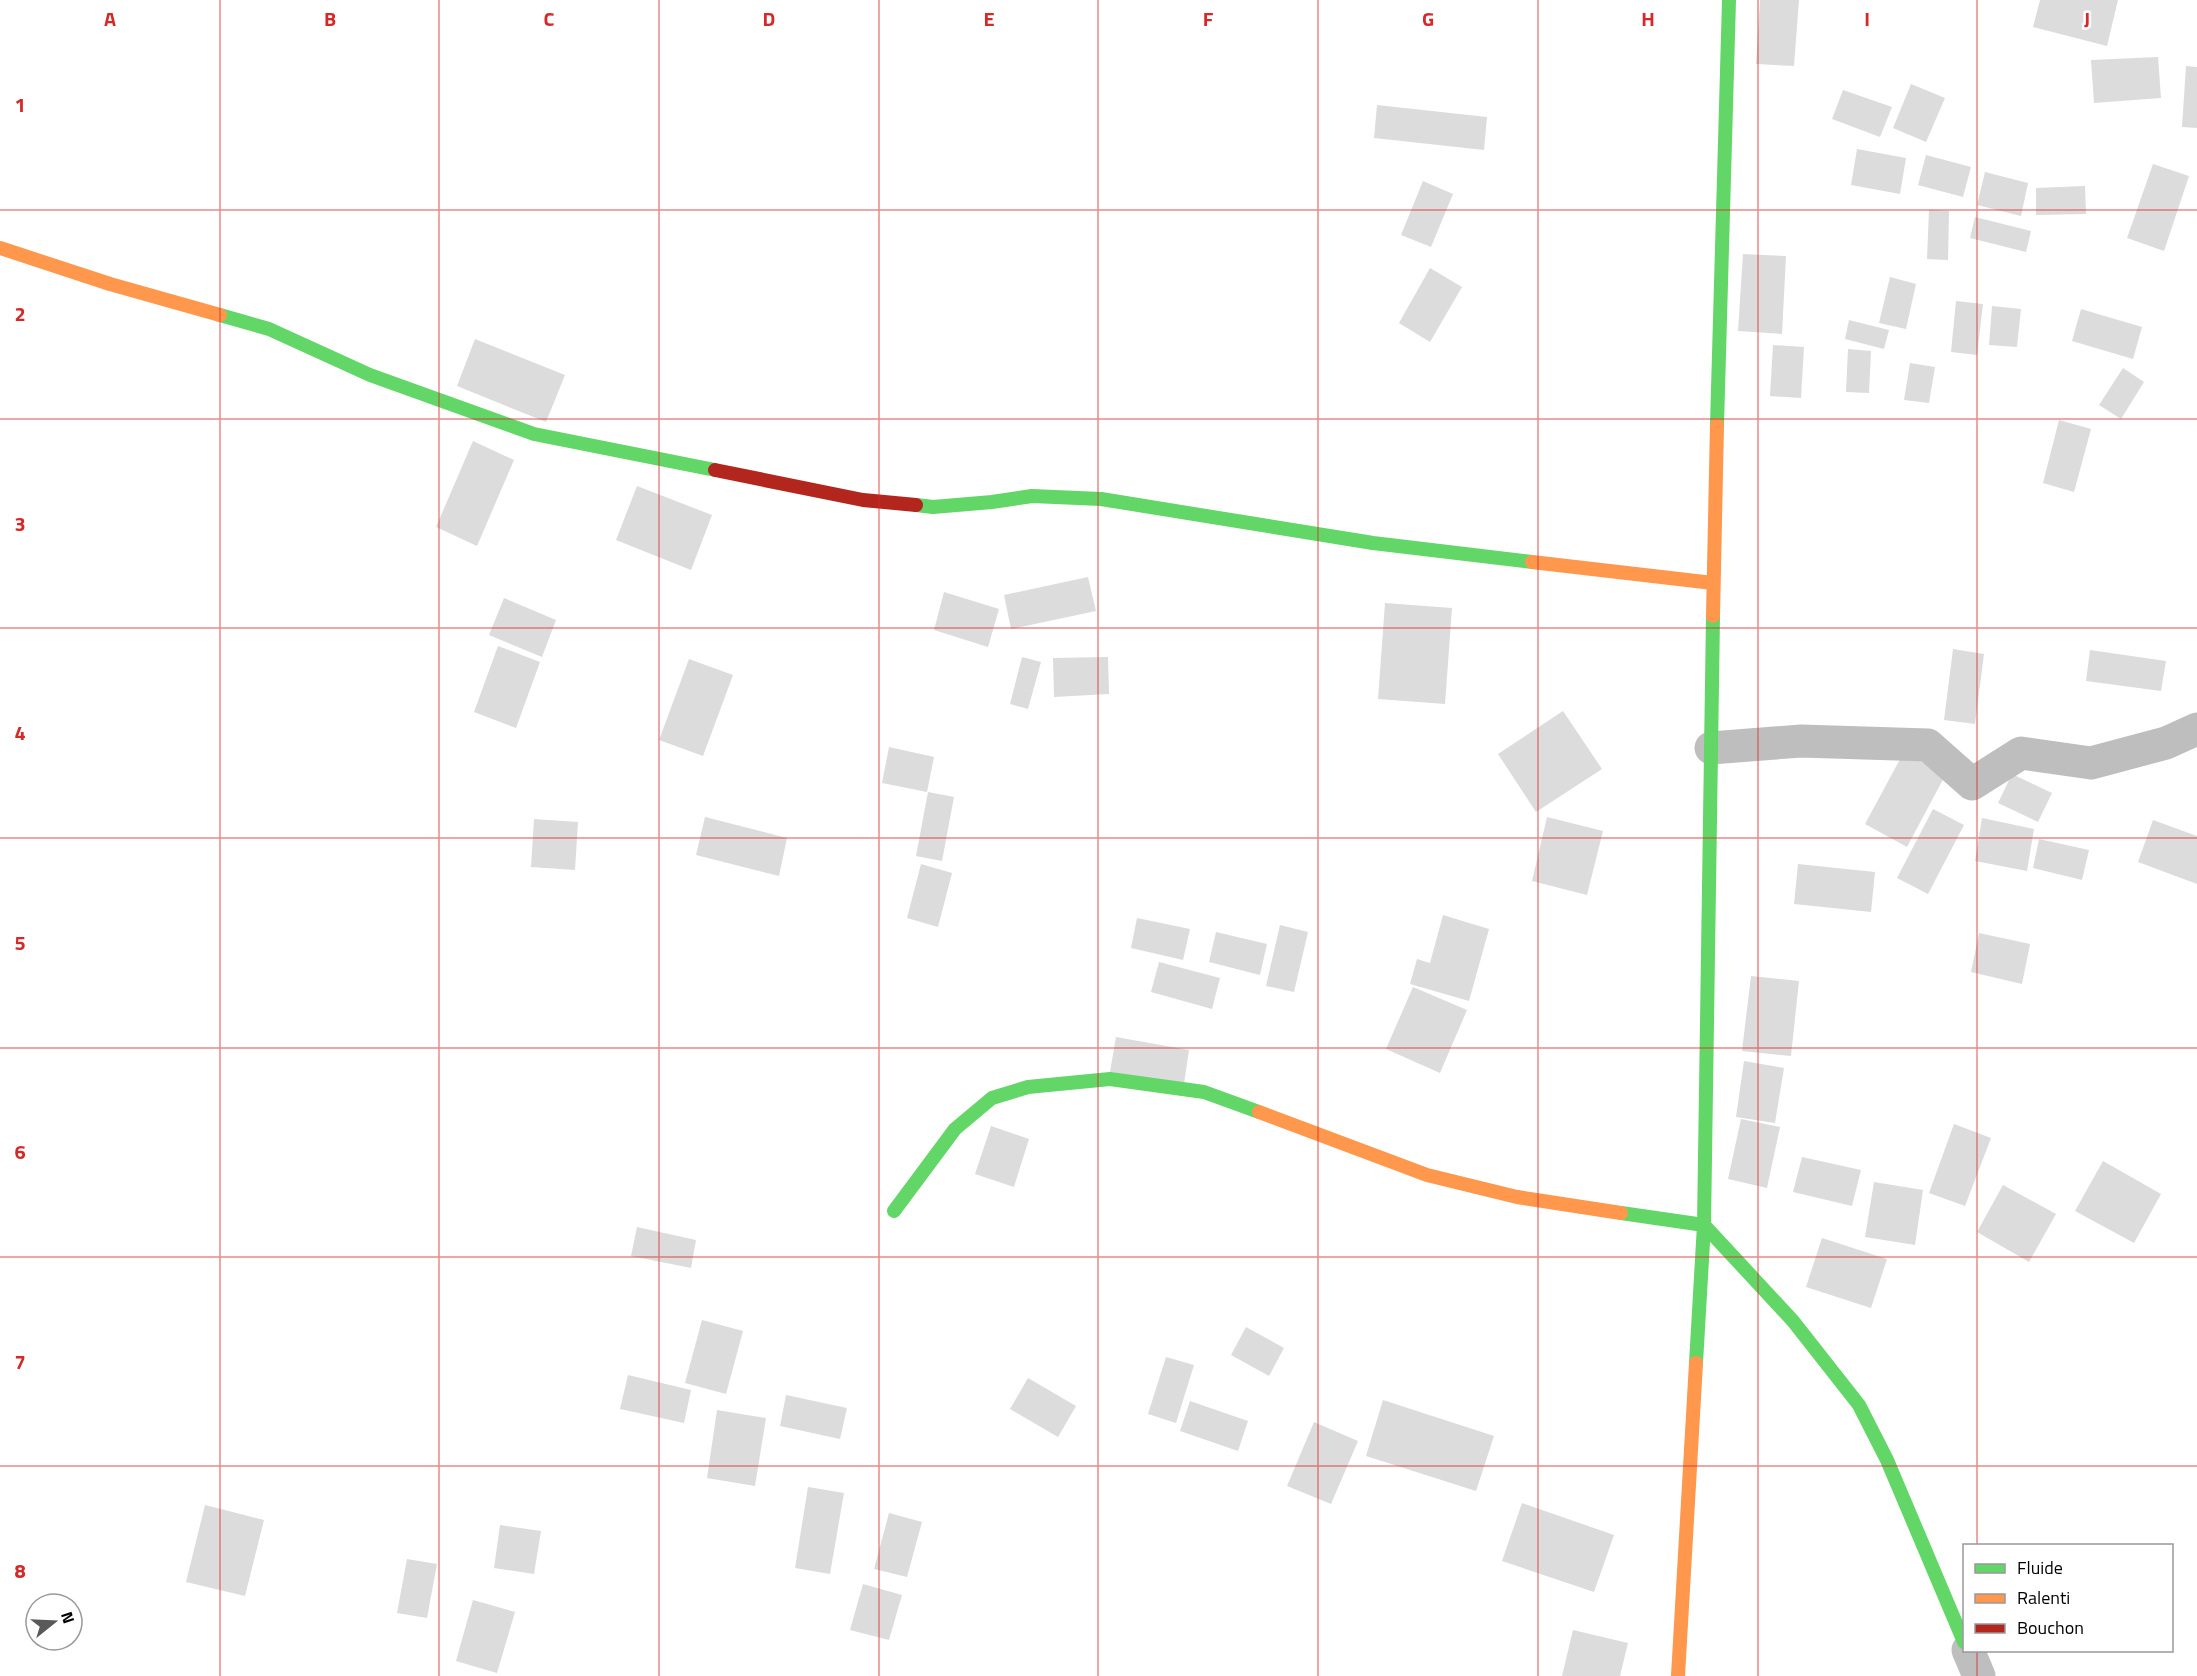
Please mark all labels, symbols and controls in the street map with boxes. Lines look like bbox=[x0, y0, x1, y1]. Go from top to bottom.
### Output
text: A bbox=[104, 3, 116, 34]
text: B bbox=[324, 3, 336, 34]
text: C bbox=[544, 3, 555, 34]
text: D bbox=[763, 3, 775, 34]
text: E bbox=[983, 3, 995, 34]
text: F bbox=[1203, 3, 1214, 34]
text: G bbox=[1422, 3, 1434, 34]
text: H bbox=[1641, 3, 1655, 34]
text: I bbox=[1864, 3, 1870, 34]
text: J bbox=[2084, 3, 2090, 34]
text: 1 bbox=[14, 89, 26, 120]
text: 2 bbox=[14, 298, 26, 329]
text: 3 bbox=[14, 508, 26, 539]
text: 4 bbox=[14, 717, 26, 748]
text: 5 bbox=[14, 927, 26, 958]
text: 6 bbox=[14, 1136, 26, 1167]
text: 7 bbox=[14, 1346, 26, 1377]
legend bbox=[1963, 1544, 2173, 1652]
text: Fluide bbox=[2017, 1554, 2063, 1581]
text: 8 bbox=[14, 1555, 26, 1586]
text: Ralenti bbox=[2017, 1584, 2070, 1611]
north arrow bbox=[24, 1592, 84, 1652]
text: N bbox=[55, 1608, 81, 1626]
text: Bouchon bbox=[2017, 1614, 2084, 1641]

